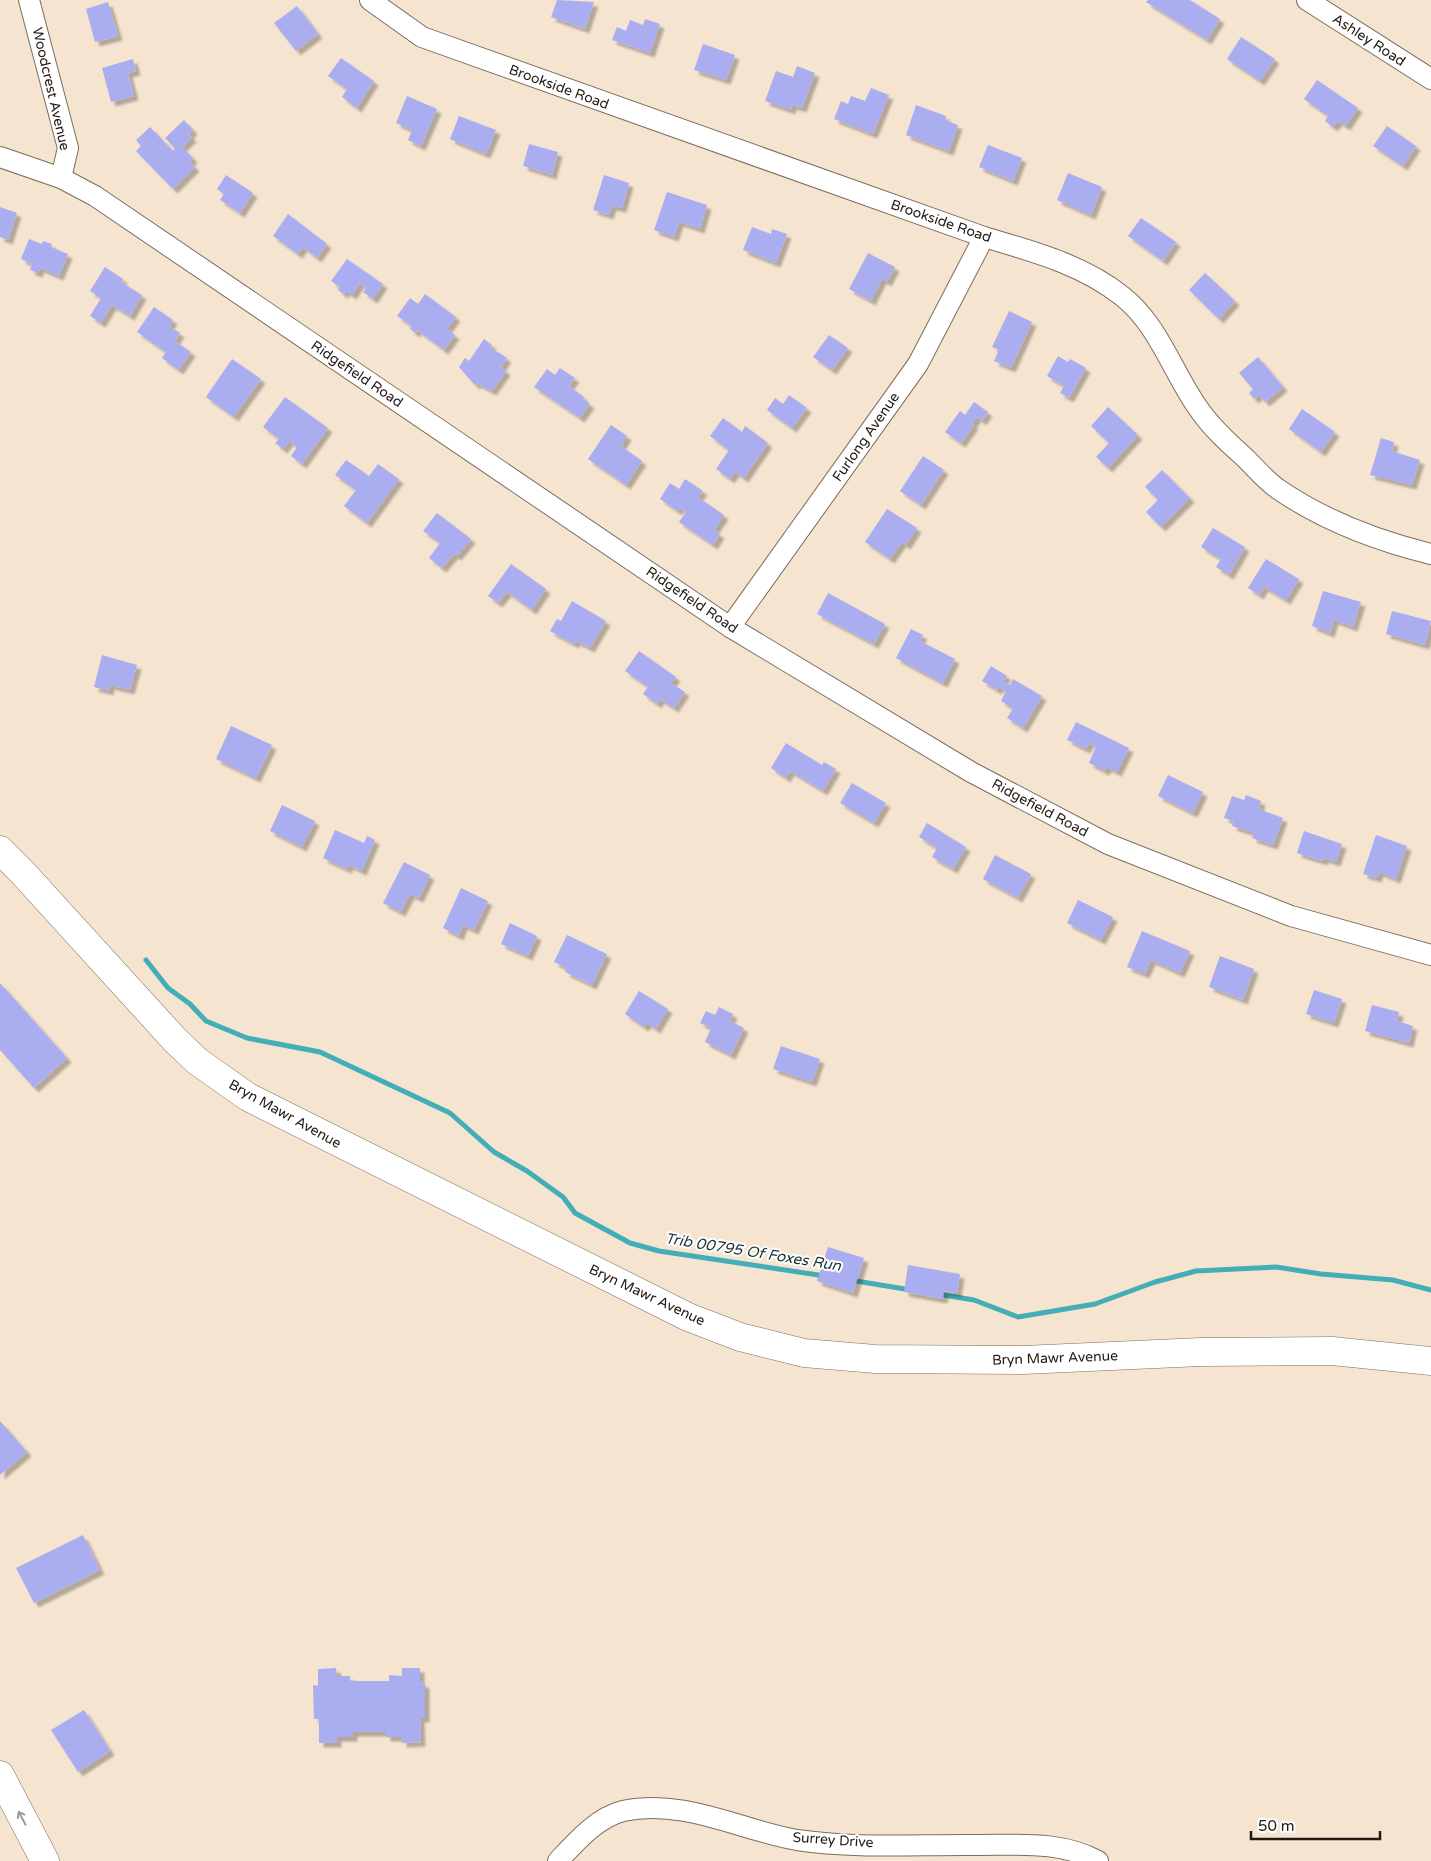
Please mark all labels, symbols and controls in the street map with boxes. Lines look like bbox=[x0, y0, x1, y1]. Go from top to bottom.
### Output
street label: Ashley Road bbox=[1329, 10, 1409, 70]
street label: Woodcrest Avenue bbox=[29, 26, 73, 152]
street label: Brookside Road bbox=[507, 61, 611, 113]
street label: Brookside Road bbox=[889, 196, 993, 246]
street label: Ridgefield Road bbox=[308, 337, 406, 411]
street label: Furlong Avenue bbox=[829, 389, 903, 485]
street label: Ridgefield Road bbox=[643, 563, 741, 637]
street label: Ridgefield Road bbox=[989, 775, 1091, 841]
street label: Bryn Mawr Avenue bbox=[226, 1076, 344, 1152]
water label: Trib 00795 Of Foxes Run bbox=[664, 1229, 843, 1275]
street label: Bryn Mawr Avenue bbox=[586, 1261, 708, 1329]
street label: Bryn Mawr Avenue bbox=[992, 1347, 1118, 1369]
scale bar bbox=[1251, 1808, 1380, 1840]
one-way arrow bbox=[17, 1811, 27, 1826]
text: 50 m bbox=[1258, 1817, 1295, 1835]
street label: Surrey Drive bbox=[792, 1829, 874, 1851]

